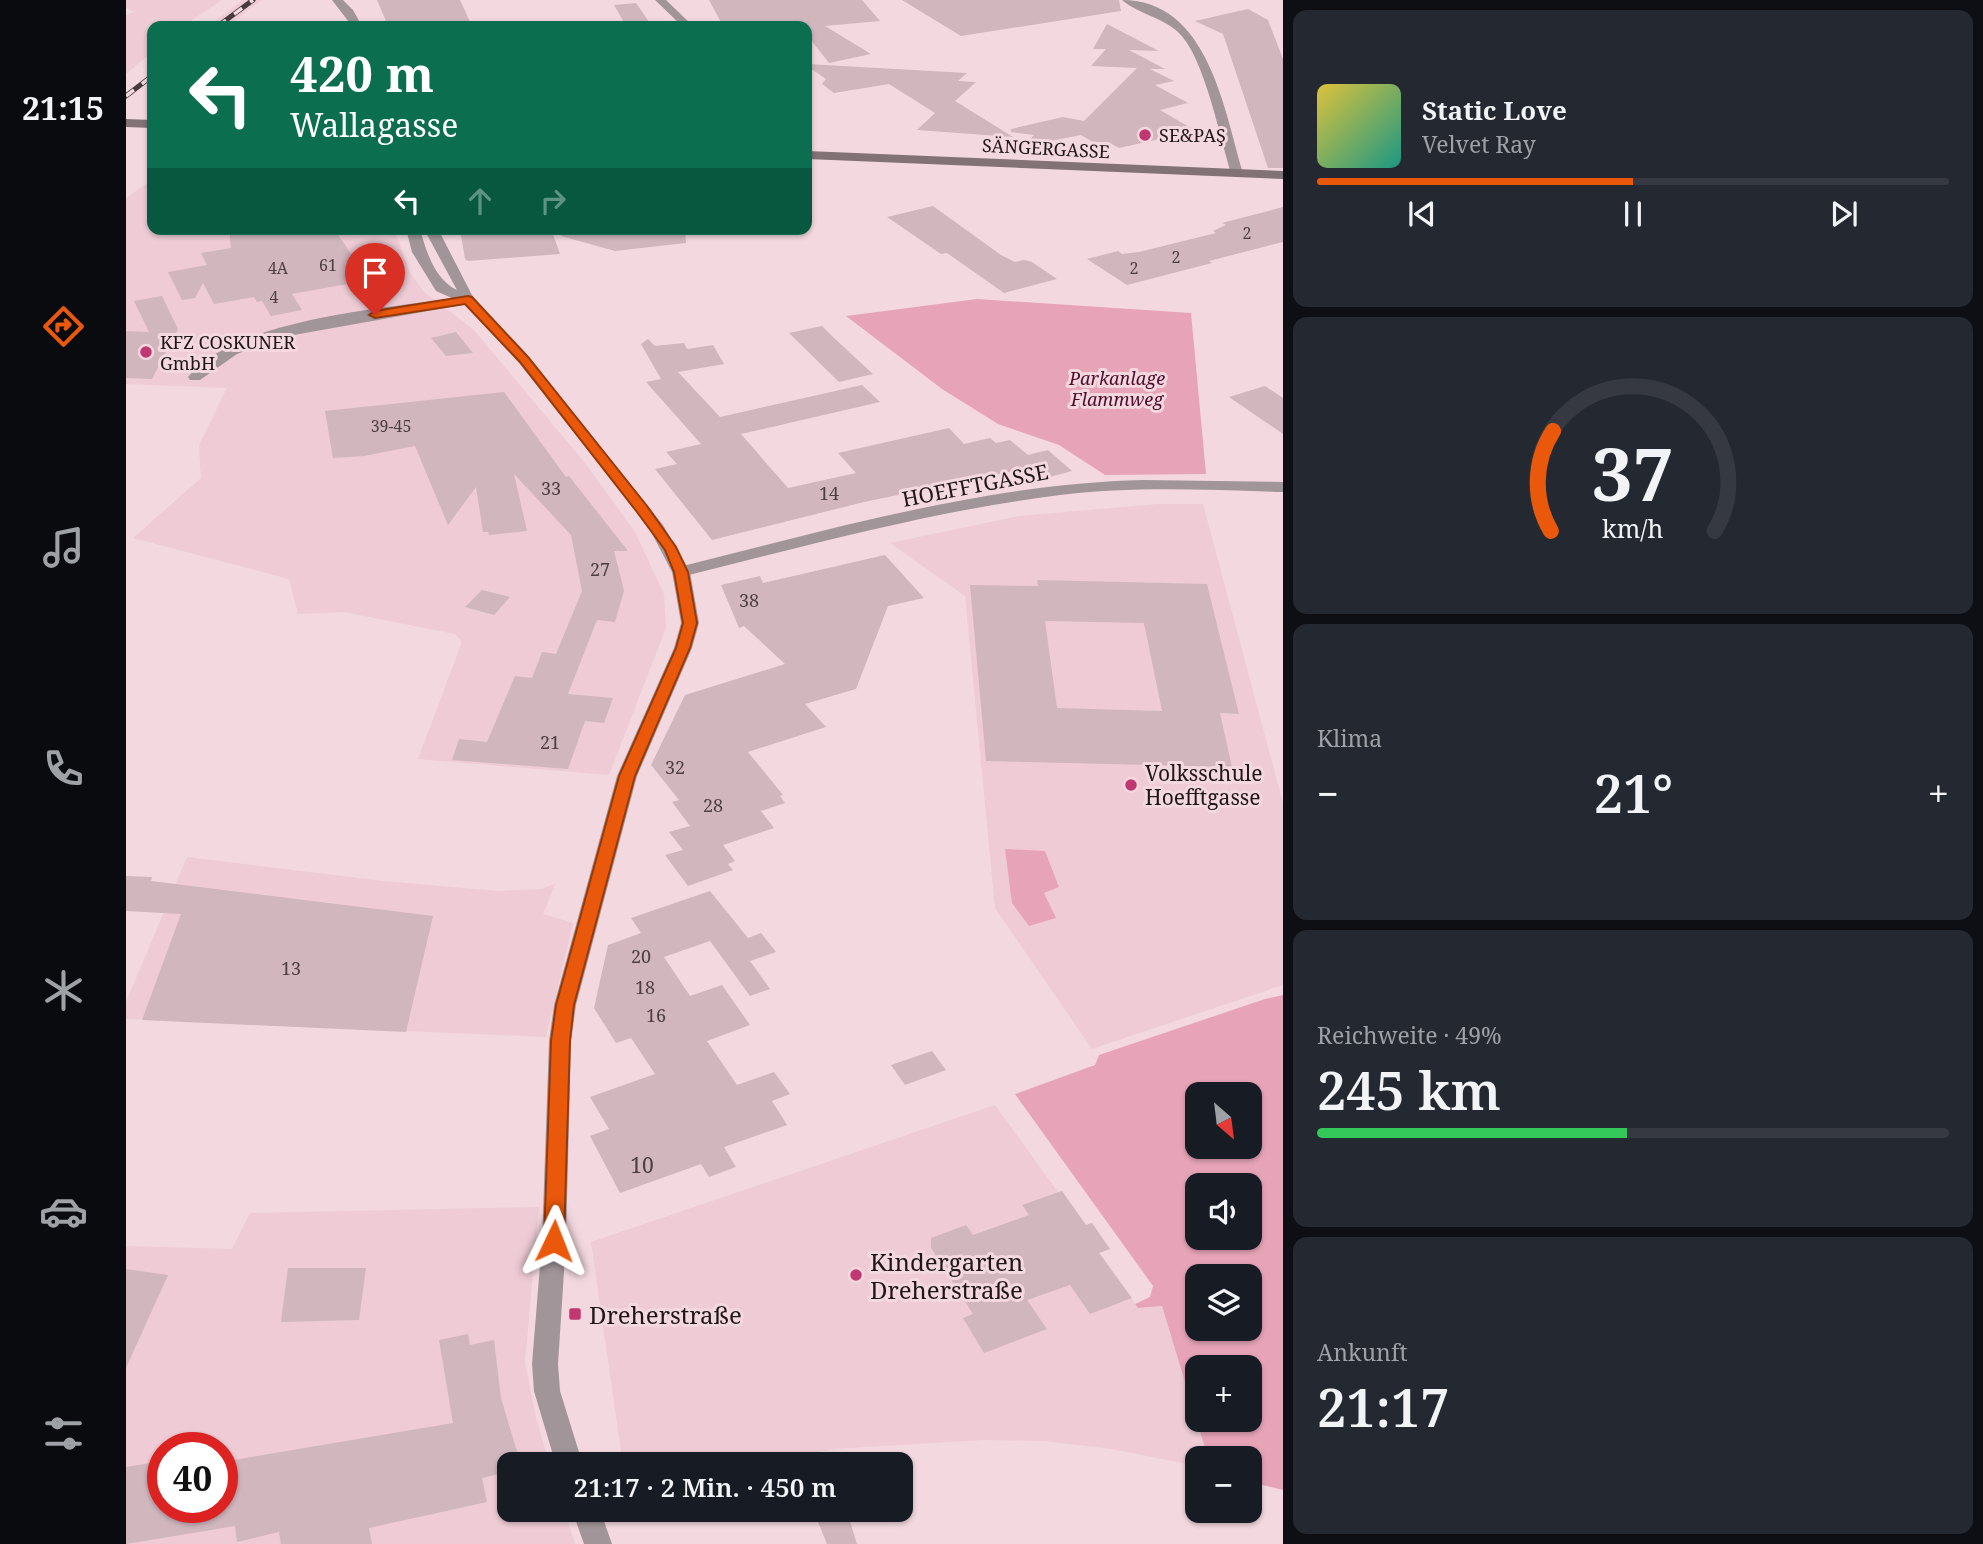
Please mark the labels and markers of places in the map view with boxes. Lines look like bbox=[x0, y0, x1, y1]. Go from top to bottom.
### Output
place label: SE&PAŞ bbox=[1159, 123, 1226, 147]
marker: SE&PAŞ bbox=[1137, 127, 1153, 143]
pin bbox=[345, 243, 405, 315]
place label: KFZ COSKUNER GmbH bbox=[160, 330, 295, 375]
marker: KFZ COSKUNER GmbH bbox=[138, 344, 154, 360]
place label: Volksschule Hoefftgasse bbox=[1145, 759, 1263, 811]
marker: Volksschule Hoefftgasse bbox=[1123, 777, 1139, 793]
place label: Kindergarten Dreherstraße bbox=[870, 1245, 1023, 1306]
marker: Kindergarten Dreherstraße bbox=[848, 1267, 864, 1283]
place label: Dreherstraße bbox=[589, 1298, 742, 1331]
marker: Dreherstraße bbox=[567, 1306, 583, 1322]

